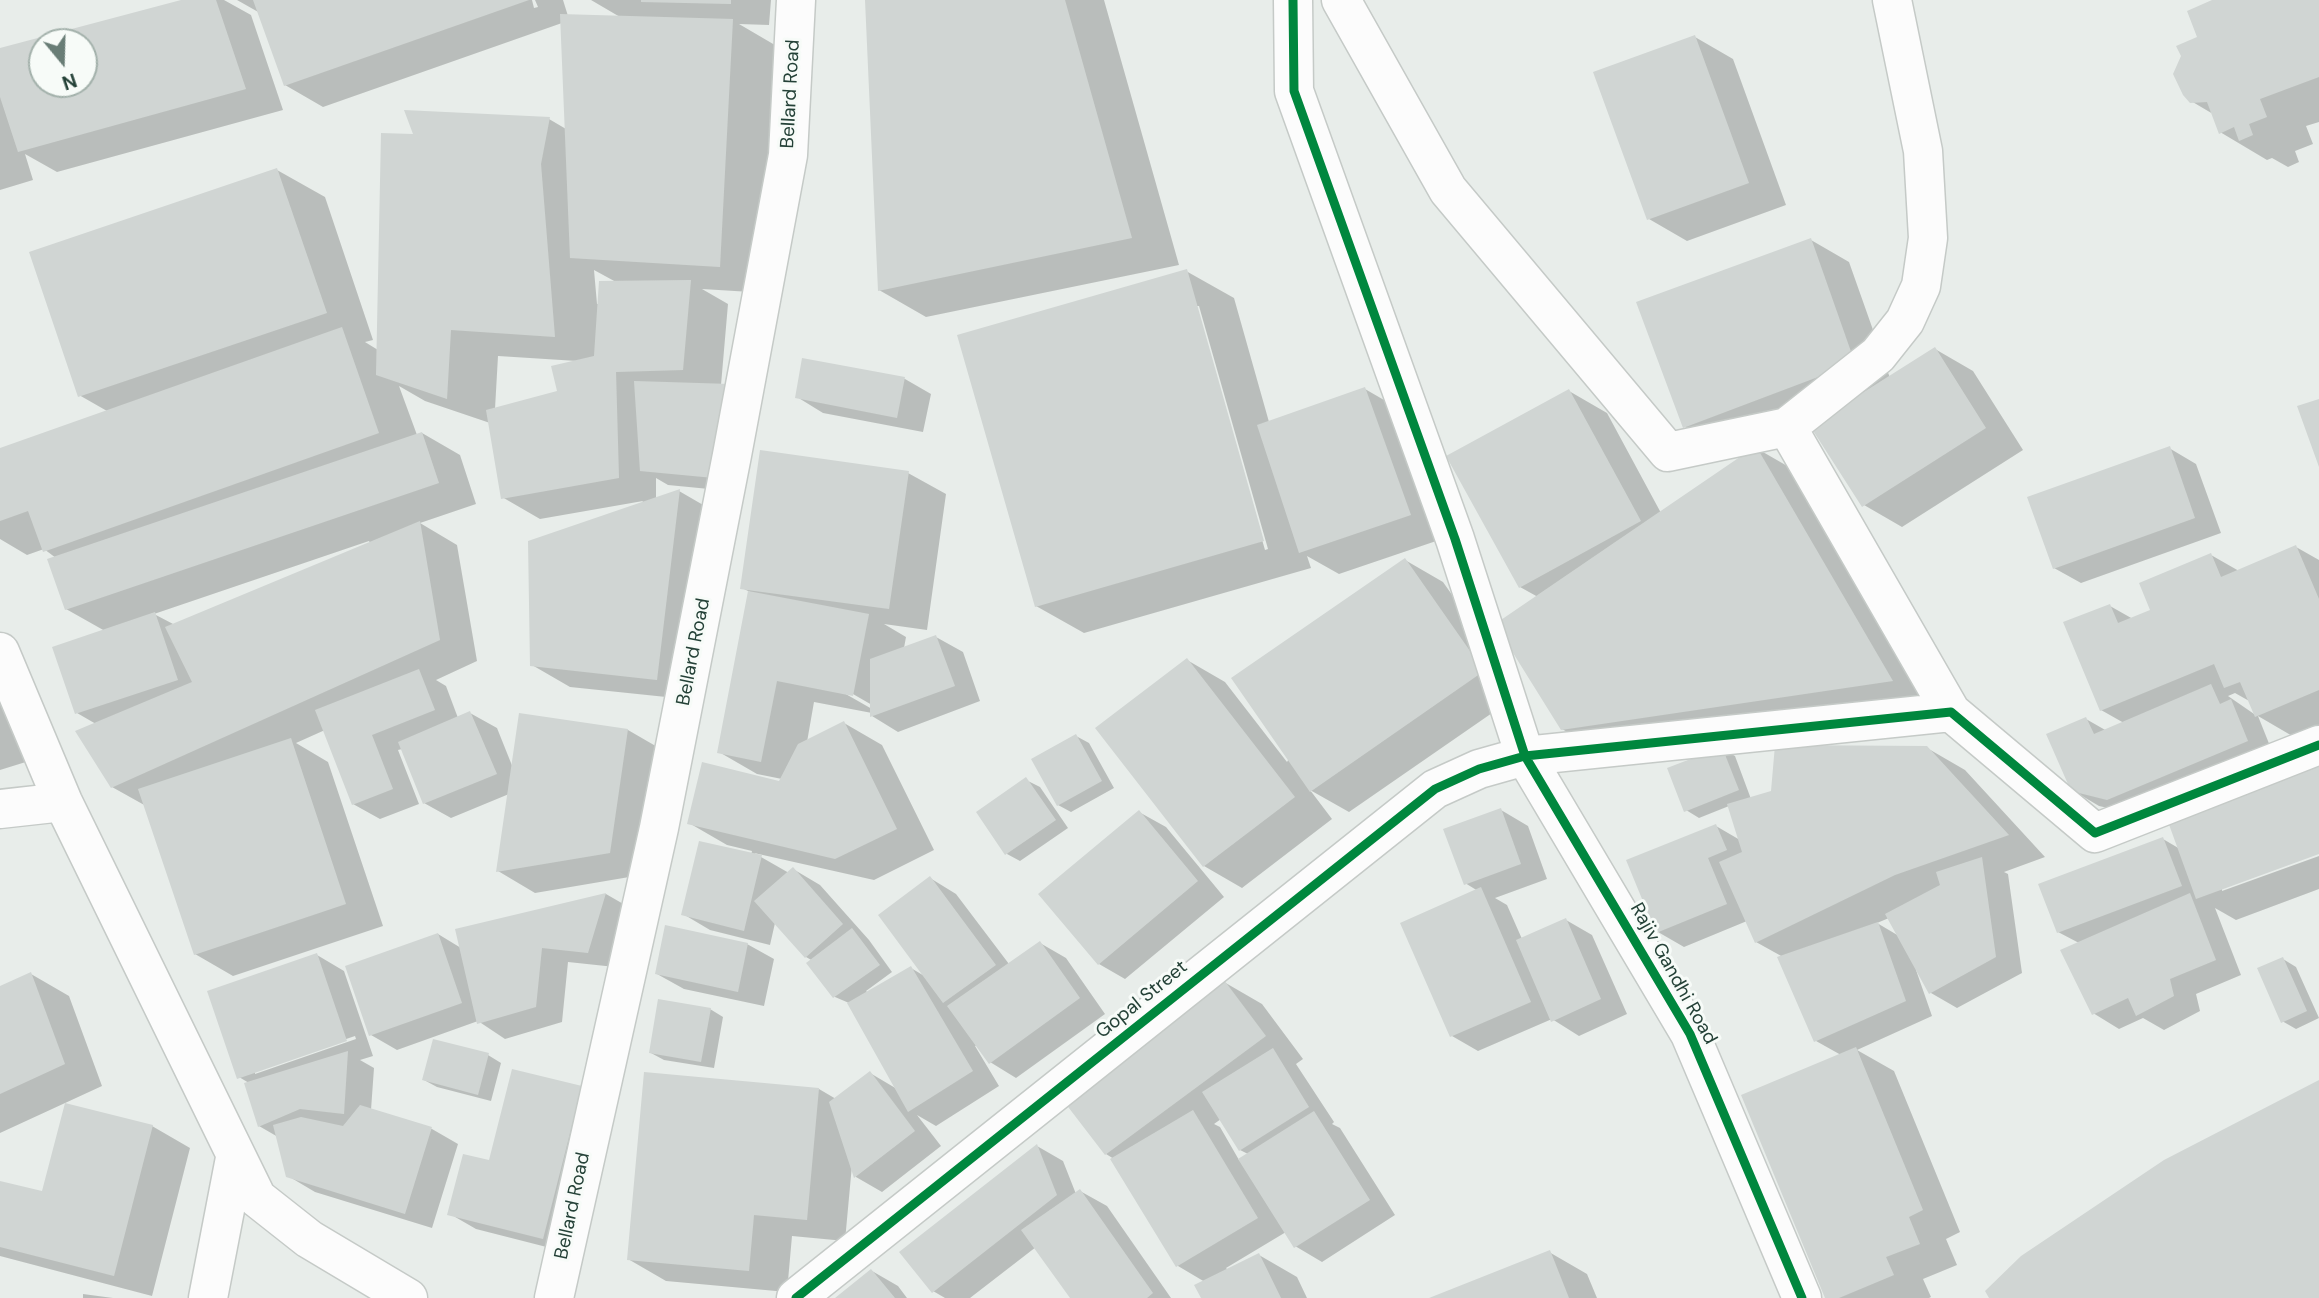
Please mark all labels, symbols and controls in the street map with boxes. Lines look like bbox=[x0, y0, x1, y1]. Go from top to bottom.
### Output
north arrow bbox=[28, 28, 98, 98]
street label: Bellard Road bbox=[777, 39, 805, 149]
text: N bbox=[59, 67, 80, 96]
street label: Bellard Road bbox=[672, 596, 716, 708]
street label: Rajiv Gandhi Road bbox=[1625, 899, 1721, 1049]
street label: Gopal Street bbox=[1092, 956, 1192, 1044]
street label: Bellard Road bbox=[551, 1150, 595, 1262]

